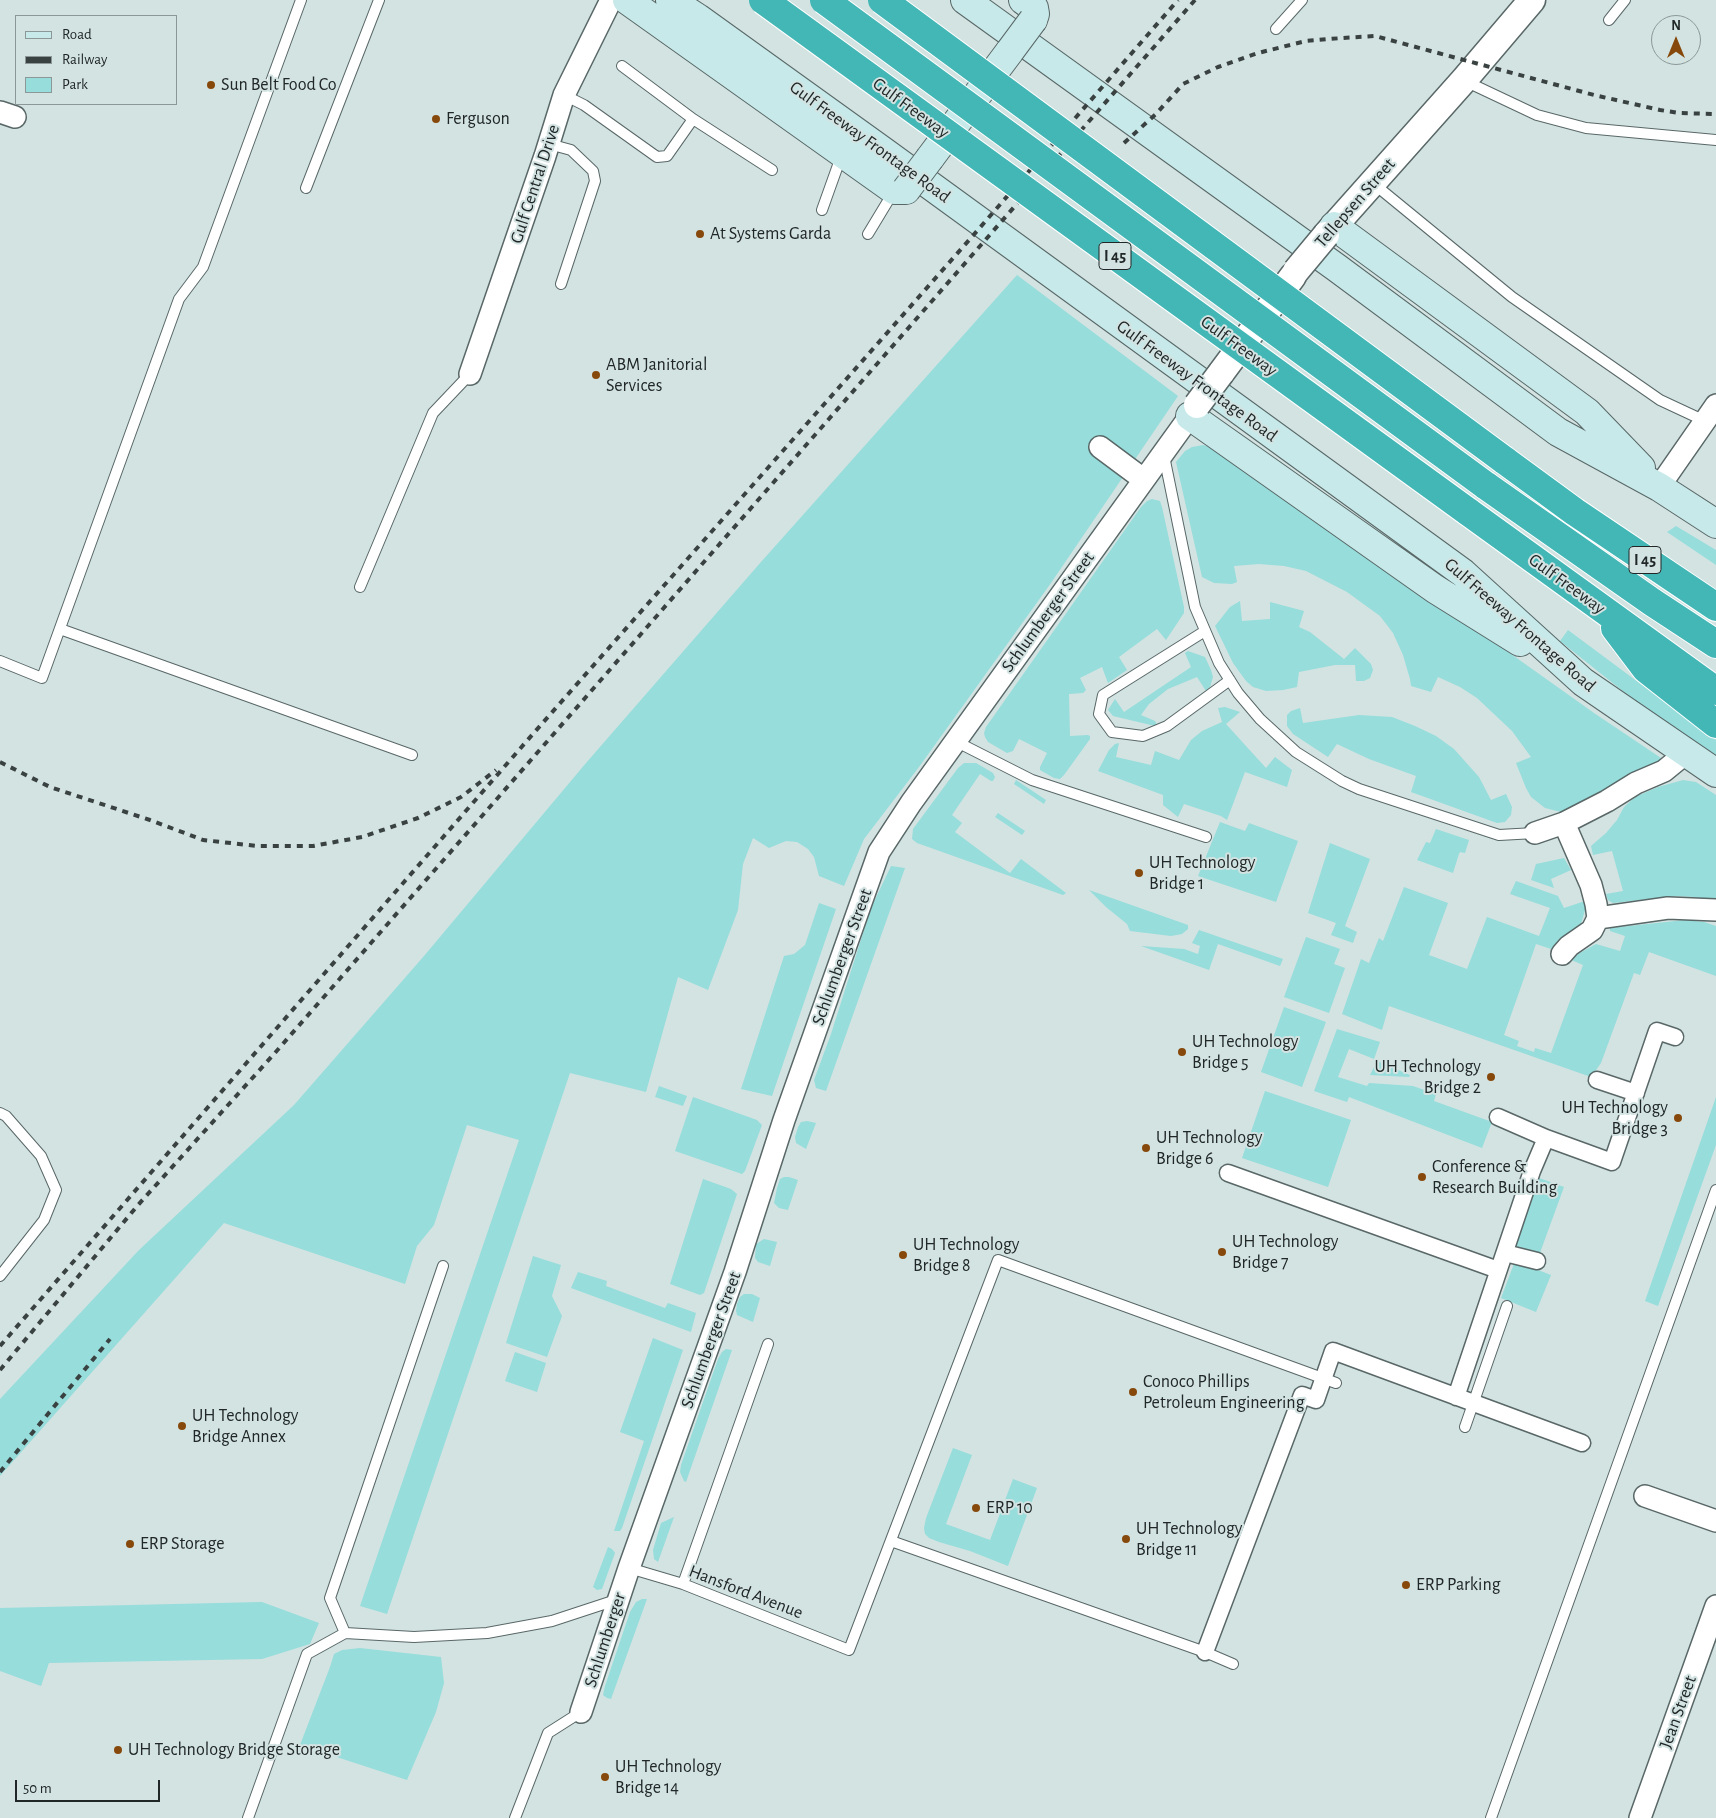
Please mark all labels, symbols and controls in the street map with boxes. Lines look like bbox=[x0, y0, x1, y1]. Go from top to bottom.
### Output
legend bbox=[15, 15, 178, 105]
north arrow bbox=[1651, 15, 1701, 65]
text: N bbox=[1671, 19, 1681, 33]
text: Road bbox=[62, 27, 92, 42]
text: Railway bbox=[62, 52, 107, 67]
street label: Gulf Freeway bbox=[868, 73, 954, 143]
place label: Sun Belt Food Co bbox=[221, 74, 337, 96]
street label: Gulf Freeway Frontage Road bbox=[785, 76, 955, 208]
text: Park bbox=[62, 77, 88, 92]
marker: Sun Belt Food Co bbox=[205, 79, 217, 91]
place label: Ferguson bbox=[446, 108, 510, 130]
marker: Ferguson bbox=[430, 113, 442, 125]
street label: Gulf Central Drive bbox=[506, 122, 564, 246]
street label: Tellepsen Street bbox=[1310, 154, 1400, 252]
place label: At Systems Garda bbox=[710, 223, 831, 245]
marker: At Systems Garda bbox=[694, 228, 706, 240]
road number: I 45 bbox=[1099, 242, 1131, 270]
street label: Gulf Freeway bbox=[1196, 311, 1282, 381]
street label: Gulf Freeway Frontage Road bbox=[1112, 315, 1282, 447]
place label: ABM Janitorial Services bbox=[606, 354, 707, 396]
marker: ABM Janitorial Services bbox=[590, 369, 602, 381]
road number: I 45 bbox=[1629, 546, 1661, 574]
street label: Schlumberger Street bbox=[997, 547, 1099, 677]
street label: Gulf Freeway bbox=[1524, 549, 1610, 619]
street label: Gulf Freeway Frontage Road bbox=[1440, 553, 1600, 697]
place label: UH Technology Bridge 1 bbox=[1149, 852, 1255, 894]
marker: UH Technology Bridge 1 bbox=[1133, 867, 1145, 879]
street label: Schlumberger Street bbox=[807, 886, 877, 1028]
place label: UH Technology Bridge 5 bbox=[1192, 1031, 1298, 1074]
marker: UH Technology Bridge 5 bbox=[1176, 1046, 1188, 1058]
place label: UH Technology Bridge 2 bbox=[1375, 1056, 1481, 1098]
marker: UH Technology Bridge 2 bbox=[1485, 1071, 1497, 1083]
place label: UH Technology Bridge 3 bbox=[1562, 1097, 1668, 1140]
marker: UH Technology Bridge 3 bbox=[1672, 1112, 1684, 1124]
place label: UH Technology Bridge 6 bbox=[1156, 1127, 1262, 1170]
marker: UH Technology Bridge 6 bbox=[1140, 1142, 1152, 1154]
place label: Conference & Research Building bbox=[1432, 1156, 1557, 1198]
marker: Conference & Research Building bbox=[1416, 1171, 1428, 1183]
place label: UH Technology Bridge 7 bbox=[1232, 1231, 1338, 1274]
place label: UH Technology Bridge 8 bbox=[913, 1234, 1019, 1276]
marker: UH Technology Bridge 7 bbox=[1216, 1246, 1228, 1258]
marker: UH Technology Bridge 8 bbox=[897, 1249, 909, 1261]
street label: Schlumberger Street bbox=[676, 1269, 746, 1411]
place label: Conoco Phillips Petroleum Engineering bbox=[1143, 1371, 1304, 1414]
marker: Conoco Phillips Petroleum Engineering bbox=[1127, 1386, 1139, 1398]
place label: UH Technology Bridge Annex bbox=[192, 1405, 298, 1448]
marker: UH Technology Bridge Annex bbox=[176, 1420, 188, 1432]
place label: ERP 10 bbox=[986, 1497, 1033, 1519]
marker: ERP 10 bbox=[970, 1502, 982, 1514]
place label: UH Technology Bridge 11 bbox=[1136, 1518, 1242, 1560]
place label: ERP Storage bbox=[140, 1533, 225, 1555]
marker: UH Technology Bridge 11 bbox=[1120, 1533, 1132, 1545]
marker: ERP Storage bbox=[124, 1538, 136, 1550]
street label: Hansford Avenue bbox=[686, 1560, 806, 1624]
place label: ERP Parking bbox=[1416, 1574, 1500, 1596]
marker: ERP Parking bbox=[1400, 1579, 1412, 1591]
street label: Schlumberger bbox=[580, 1590, 630, 1690]
street label: Jean Street bbox=[1655, 1672, 1701, 1752]
place label: UH Technology Bridge Storage bbox=[128, 1739, 340, 1761]
marker: UH Technology Bridge Storage bbox=[112, 1744, 124, 1756]
place label: UH Technology Bridge 14 bbox=[615, 1756, 721, 1798]
scale bar bbox=[18, 1770, 162, 1802]
marker: UH Technology Bridge 14 bbox=[599, 1771, 611, 1783]
text: 50 m bbox=[23, 1781, 52, 1796]

